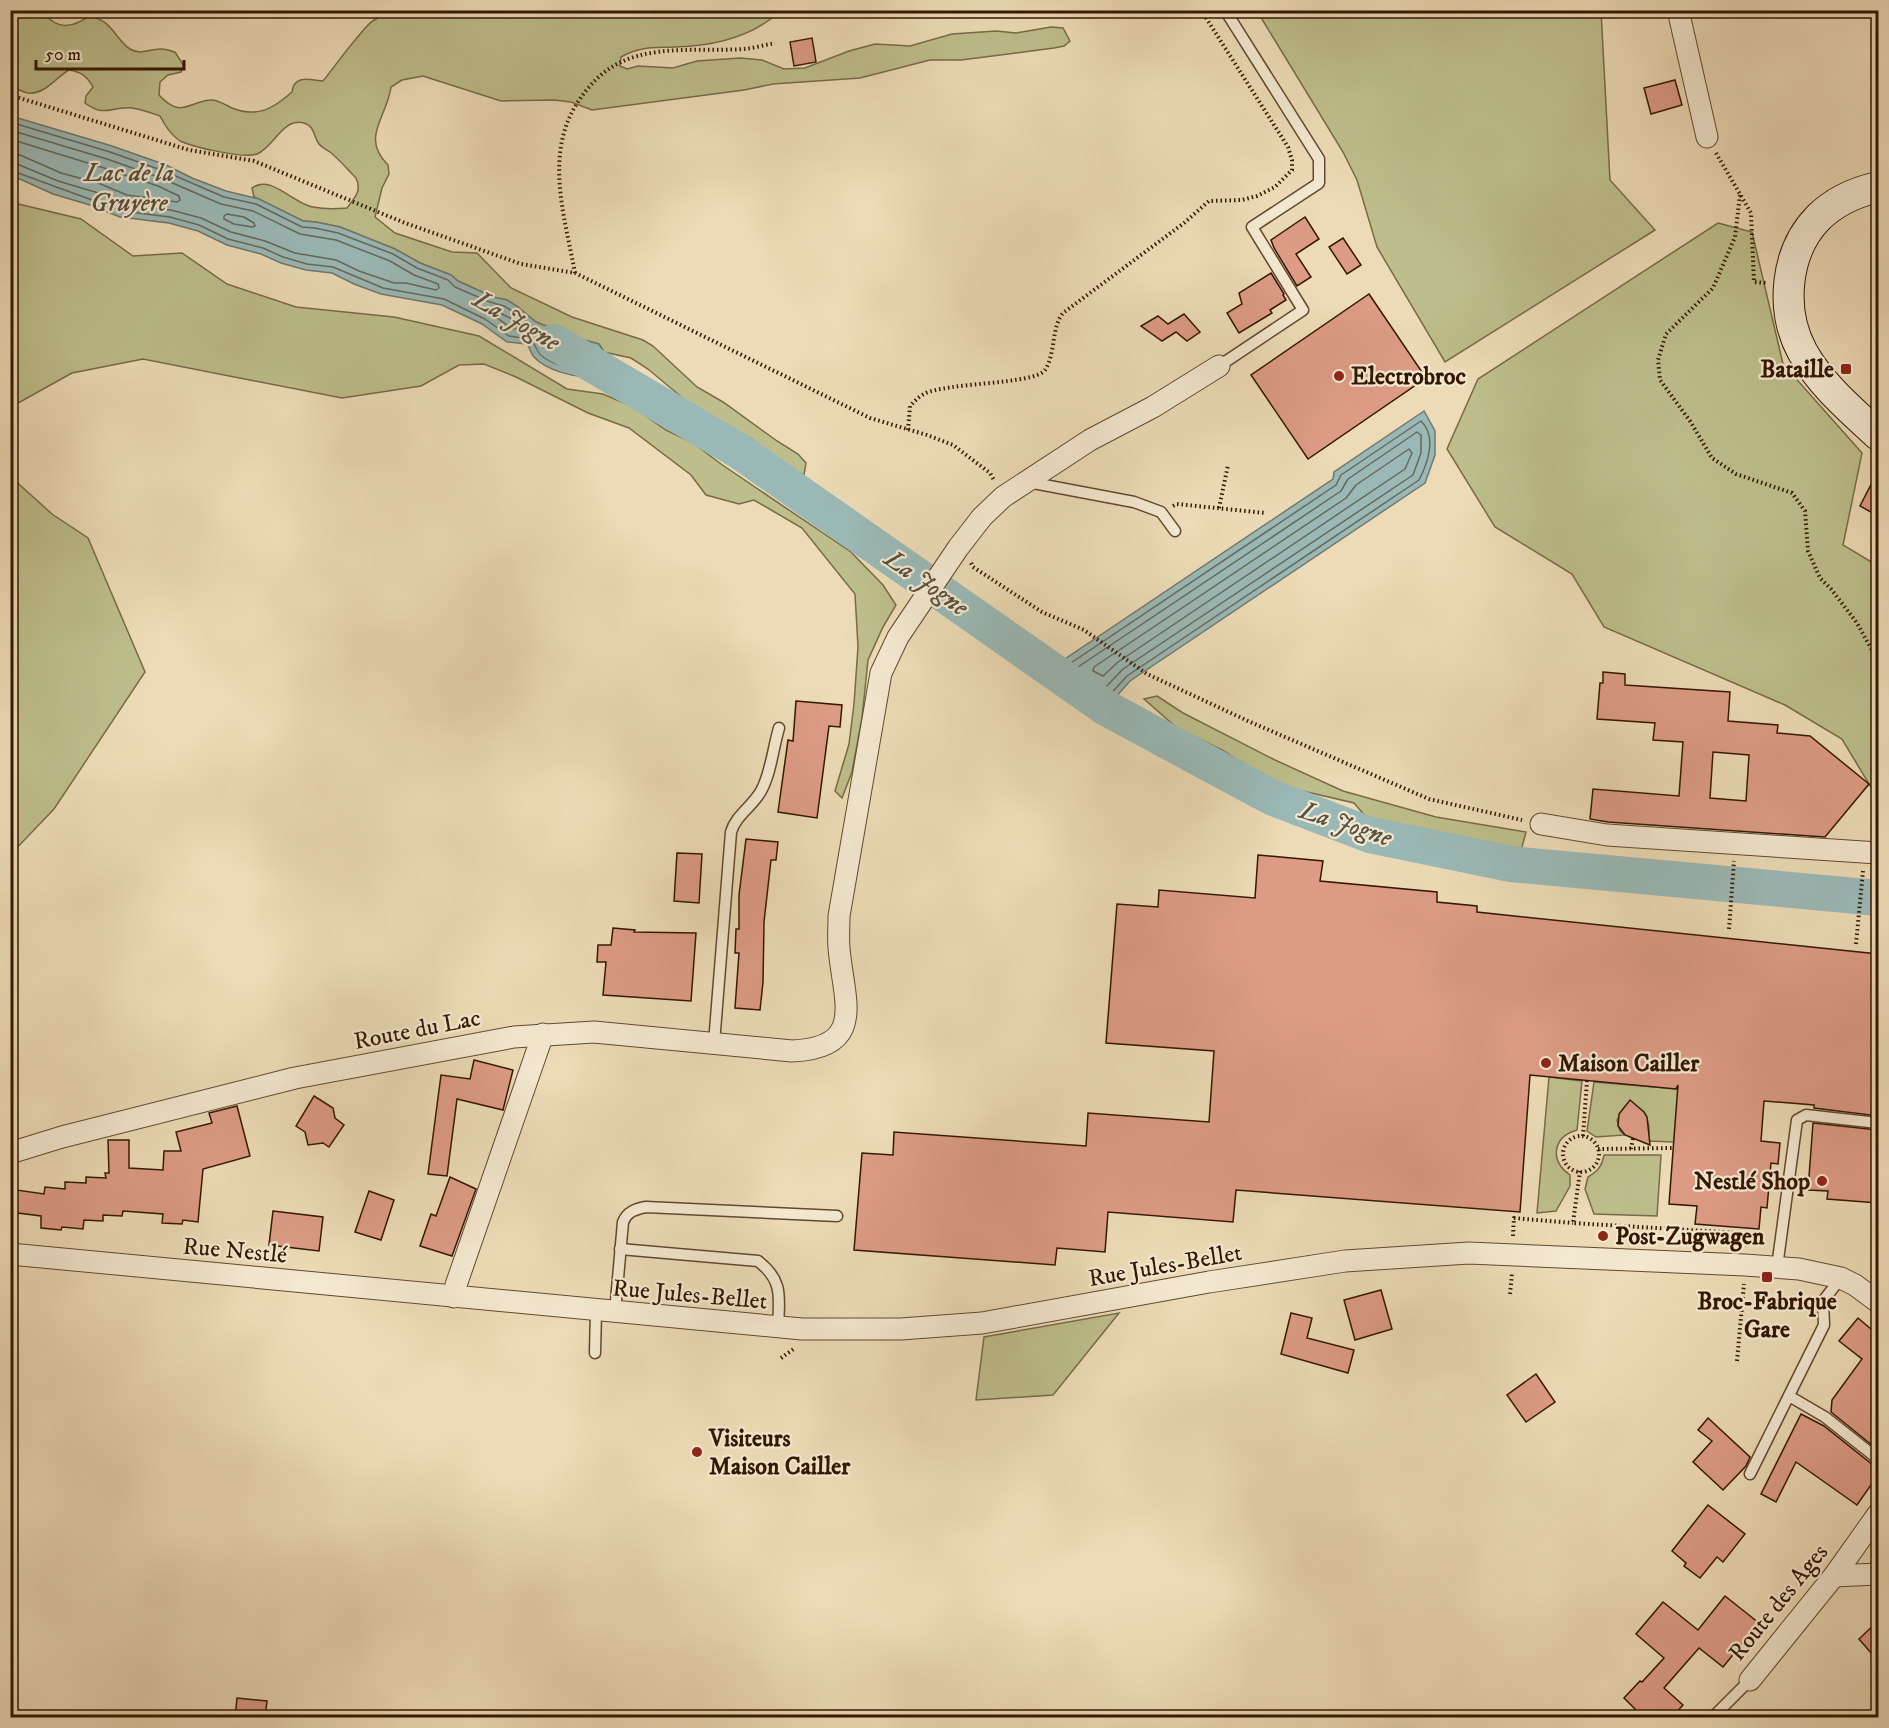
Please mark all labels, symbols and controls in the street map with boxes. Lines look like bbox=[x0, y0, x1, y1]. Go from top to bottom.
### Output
scale bar bbox=[36, 33, 184, 71]
text: 50 m bbox=[45, 44, 81, 66]
water label: Lac de la Gruyère bbox=[82, 157, 174, 220]
water label: La Jogne bbox=[465, 282, 567, 360]
place label: Bataille bbox=[1760, 355, 1834, 385]
place label: Electrobroc bbox=[1351, 362, 1466, 392]
marker: Bataille bbox=[1839, 362, 1853, 376]
marker: Electrobroc bbox=[1332, 369, 1346, 383]
water label: La Jogne bbox=[876, 541, 975, 625]
water label: La Jogne bbox=[1293, 793, 1397, 855]
street label: Route du Lac bbox=[351, 1003, 483, 1057]
place label: Maison Cailler bbox=[1558, 1049, 1700, 1079]
marker: Maison Cailler bbox=[1539, 1056, 1553, 1070]
place label: Nestlé Shop bbox=[1694, 1167, 1810, 1197]
marker: Nestlé Shop bbox=[1815, 1174, 1829, 1188]
place label: Post-Zugwagen bbox=[1615, 1222, 1765, 1252]
marker: Post-Zugwagen bbox=[1596, 1229, 1610, 1243]
street label: Rue Nestlé bbox=[182, 1231, 288, 1271]
street label: Rue Jules-Bellet bbox=[1086, 1238, 1245, 1294]
marker: Broc-Fabrique Gare bbox=[1760, 1270, 1774, 1284]
street label: Rue Jules-Bellet bbox=[611, 1273, 769, 1317]
place label: Broc-Fabrique Gare bbox=[1697, 1287, 1837, 1345]
place label: Visiteurs Maison Cailler bbox=[708, 1424, 851, 1482]
marker: Visiteurs Maison Cailler bbox=[690, 1445, 704, 1459]
street label: Route des Ages bbox=[1722, 1538, 1835, 1667]

